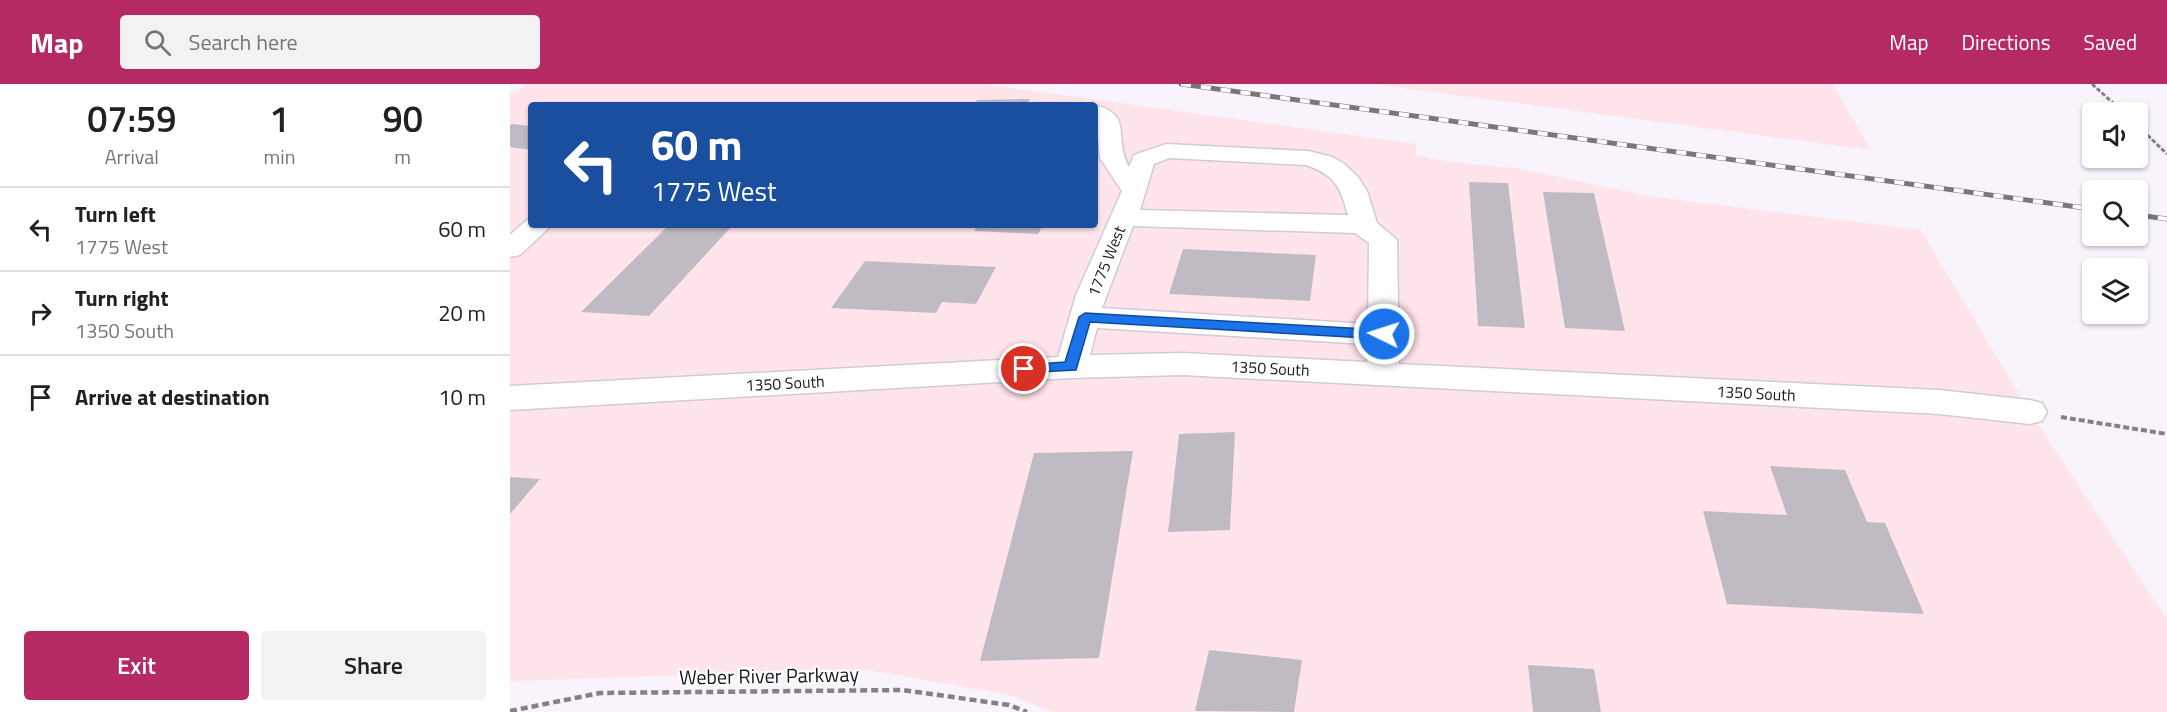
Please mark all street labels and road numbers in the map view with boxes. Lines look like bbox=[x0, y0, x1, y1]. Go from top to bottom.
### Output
street label: 1775 West bbox=[1081, 222, 1131, 300]
street label: 1350 South bbox=[1230, 354, 1310, 382]
street label: 1350 South bbox=[745, 369, 825, 397]
street label: 1350 South bbox=[1716, 379, 1796, 407]
street label: Weber River Parkway bbox=[679, 658, 860, 693]

